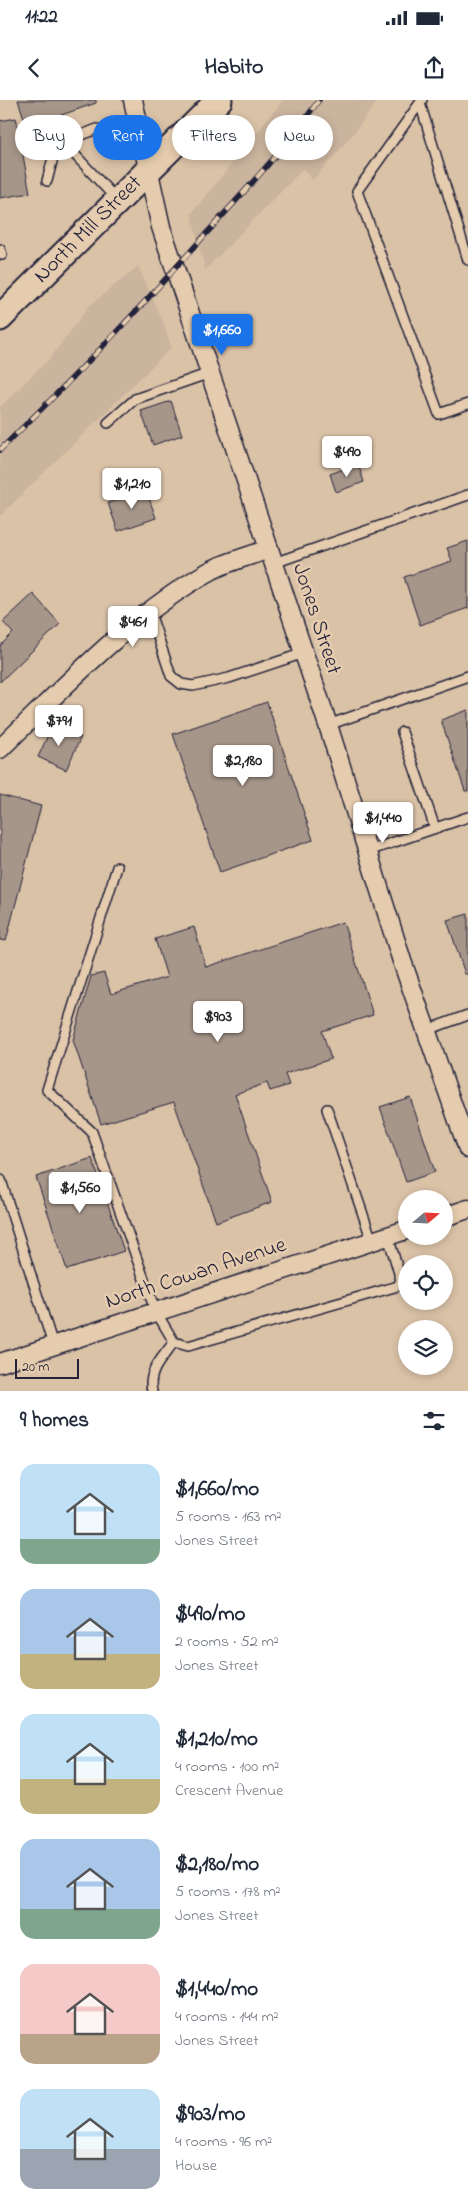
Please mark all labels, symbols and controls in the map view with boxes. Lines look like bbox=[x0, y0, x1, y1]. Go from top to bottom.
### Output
text: 11:22 bbox=[25, 4, 58, 31]
text: Habito bbox=[204, 52, 264, 84]
icon: back bbox=[20, 54, 48, 82]
icon: share bbox=[420, 54, 448, 82]
chip: Buy bbox=[15, 115, 83, 160]
chip: Rent bbox=[93, 115, 162, 160]
chip: Filters bbox=[172, 115, 255, 160]
chip: New bbox=[265, 115, 333, 160]
street label: North Mill Street bbox=[27, 168, 151, 291]
pin: $1,660 bbox=[181, 314, 263, 356]
text: $1,660 bbox=[203, 318, 241, 342]
pin: $490 bbox=[317, 436, 377, 478]
text: $490 bbox=[333, 440, 361, 464]
pin: $1,210 bbox=[91, 468, 173, 510]
text: $1,210 bbox=[113, 472, 151, 496]
street label: Jones Street bbox=[283, 559, 349, 679]
pin: $461 bbox=[103, 606, 163, 648]
text: $461 bbox=[119, 610, 147, 634]
pin: $791 bbox=[29, 704, 89, 747]
text: $791 bbox=[46, 709, 72, 733]
pin: $2,180 bbox=[202, 744, 284, 787]
text: $2,180 bbox=[224, 749, 262, 773]
pin: $1,440 bbox=[342, 802, 424, 844]
text: $1,440 bbox=[364, 806, 402, 830]
pin: $903 bbox=[188, 1000, 248, 1043]
text: $903 bbox=[204, 1005, 232, 1029]
pin: $1,560 bbox=[39, 1172, 121, 1214]
text: $1,560 bbox=[60, 1176, 100, 1200]
north arrow bbox=[398, 1190, 452, 1245]
map controls bbox=[398, 1190, 453, 1375]
street label: North Cowan Avenue bbox=[101, 1230, 291, 1318]
button: locate bbox=[398, 1255, 453, 1310]
button: layers bbox=[398, 1320, 453, 1375]
scale bar bbox=[15, 1356, 79, 1379]
text: 20 m bbox=[22, 1357, 49, 1378]
text: 9 homes bbox=[20, 1406, 89, 1436]
icon: filters bbox=[420, 1407, 448, 1435]
text: $1,660/mo bbox=[175, 1475, 259, 1505]
icon: home bbox=[60, 1484, 120, 1544]
text: 5 rooms · 163 m² bbox=[175, 1505, 282, 1529]
text: Jones Street bbox=[175, 1529, 259, 1553]
text: $490/mo bbox=[175, 1600, 245, 1630]
icon: home bbox=[60, 1609, 120, 1669]
text: 2 rooms · 52 m² bbox=[175, 1630, 279, 1654]
text: Jones Street bbox=[175, 1654, 259, 1678]
text: $1,210/mo bbox=[175, 1725, 258, 1755]
icon: home bbox=[60, 1734, 120, 1794]
text: 4 rooms · 100 m² bbox=[175, 1755, 279, 1779]
text: Crescent Avenue bbox=[175, 1779, 283, 1803]
text: $2,180/mo bbox=[175, 1850, 259, 1880]
icon: home bbox=[60, 1859, 120, 1919]
text: 5 rooms · 178 m² bbox=[175, 1880, 281, 1904]
text: Jones Street bbox=[175, 1904, 259, 1928]
text: $1,440/mo bbox=[175, 1975, 258, 2005]
icon: home bbox=[60, 1984, 120, 2044]
text: 4 rooms · 144 m² bbox=[175, 2005, 279, 2029]
text: Jones Street bbox=[175, 2029, 259, 2053]
text: $903/mo bbox=[175, 2100, 246, 2130]
icon: home bbox=[60, 2109, 120, 2169]
text: 4 rooms · 96 m² bbox=[175, 2130, 272, 2154]
text: House bbox=[175, 2154, 217, 2178]

